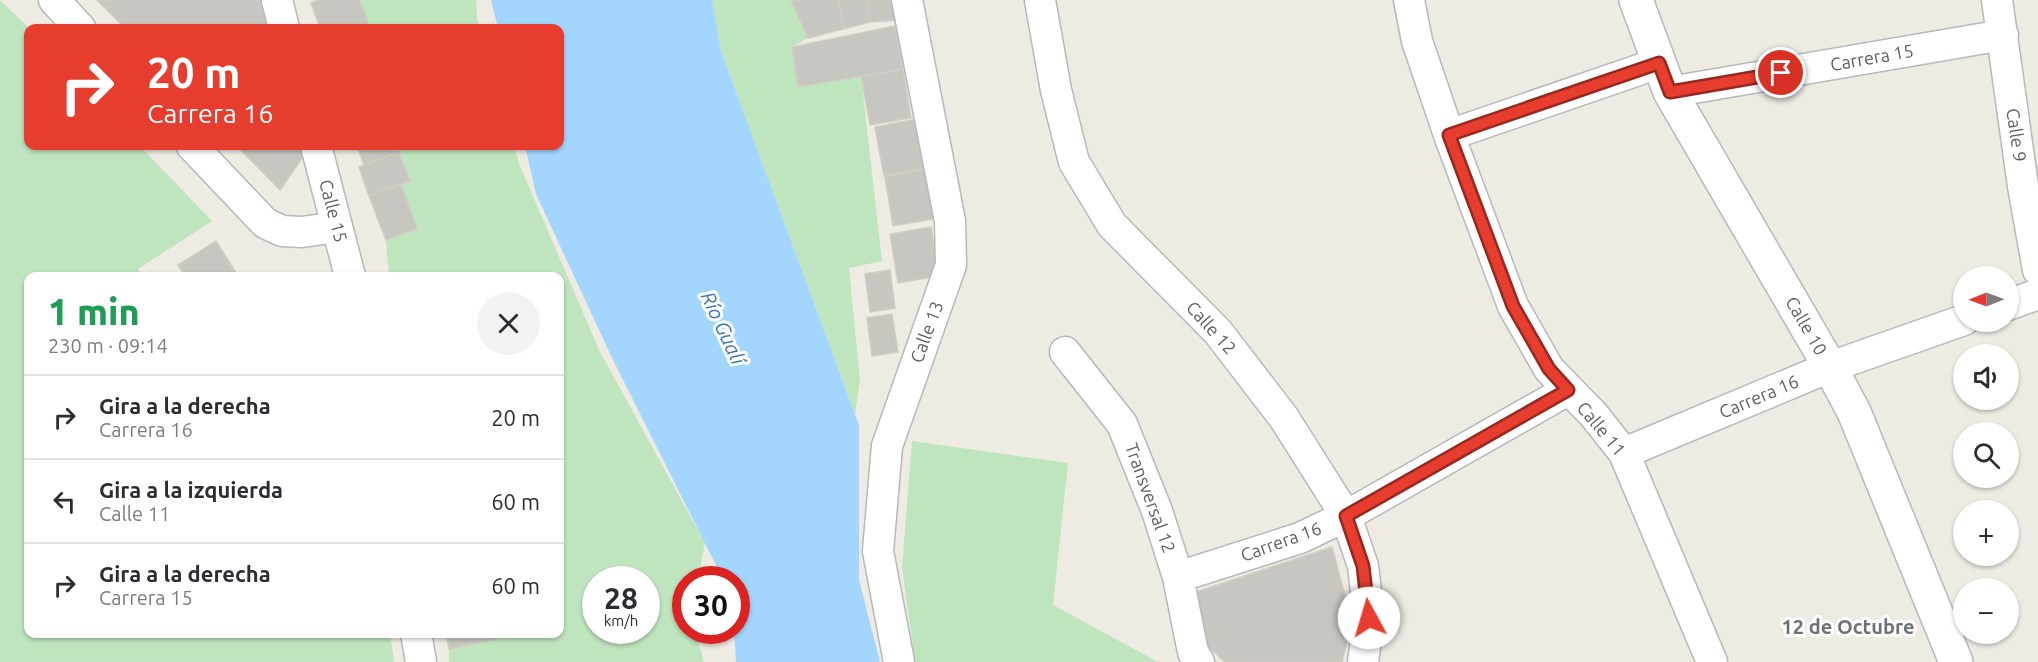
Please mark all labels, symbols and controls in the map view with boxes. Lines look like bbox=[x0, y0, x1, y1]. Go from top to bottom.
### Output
street label: Carrera 15 bbox=[1829, 40, 1915, 74]
pin bbox=[1755, 47, 1806, 98]
icon: right bbox=[48, 48, 126, 126]
text: 20 m bbox=[147, 49, 241, 96]
icon: arrive bbox=[1764, 56, 1797, 89]
text: Carrera 16 bbox=[147, 98, 274, 128]
street label: Calle 9 bbox=[2003, 107, 2031, 163]
street label: Calle 15 bbox=[316, 177, 352, 244]
north arrow bbox=[1953, 266, 2019, 332]
map controls bbox=[1953, 266, 2019, 644]
water label: Río Gualí bbox=[697, 288, 751, 370]
text: 1 min bbox=[48, 291, 140, 332]
button: close bbox=[477, 292, 540, 355]
street label: Calle 10 bbox=[1782, 293, 1832, 358]
street label: Calle 12 bbox=[1183, 297, 1241, 358]
street label: Calle 13 bbox=[906, 298, 946, 365]
text: 230 m · 09:14 bbox=[48, 334, 168, 357]
button: sound bbox=[1953, 344, 2019, 410]
street label: Carrera 16 bbox=[1716, 370, 1801, 422]
text: Gira a la derecha bbox=[99, 393, 271, 418]
street label: Calle 11 bbox=[1574, 397, 1630, 459]
icon: right bbox=[48, 401, 81, 434]
text: 20 m bbox=[491, 405, 540, 430]
text: Carrera 16 bbox=[99, 418, 193, 441]
button: search bbox=[1953, 422, 2019, 488]
street label: Transversal 12 bbox=[1122, 440, 1180, 555]
text: Gira a la izquierda bbox=[99, 477, 283, 502]
icon: left bbox=[48, 485, 81, 518]
text: 60 m bbox=[491, 489, 540, 514]
button: + bbox=[1953, 500, 2019, 566]
text: Calle 11 bbox=[99, 502, 170, 525]
street label: Carrera 16 bbox=[1238, 517, 1324, 565]
text: Gira a la derecha bbox=[99, 561, 271, 586]
speed limit sign: 30 bbox=[672, 566, 750, 644]
icon: right bbox=[48, 569, 81, 602]
text: 60 m bbox=[491, 573, 540, 598]
button: − bbox=[1953, 578, 2019, 644]
text: 28 bbox=[604, 581, 638, 615]
text: Carrera 15 bbox=[99, 586, 193, 609]
position arrow bbox=[1337, 586, 1401, 650]
text: km/h bbox=[604, 612, 638, 629]
district label: 12 de Octubre bbox=[1782, 615, 1915, 638]

